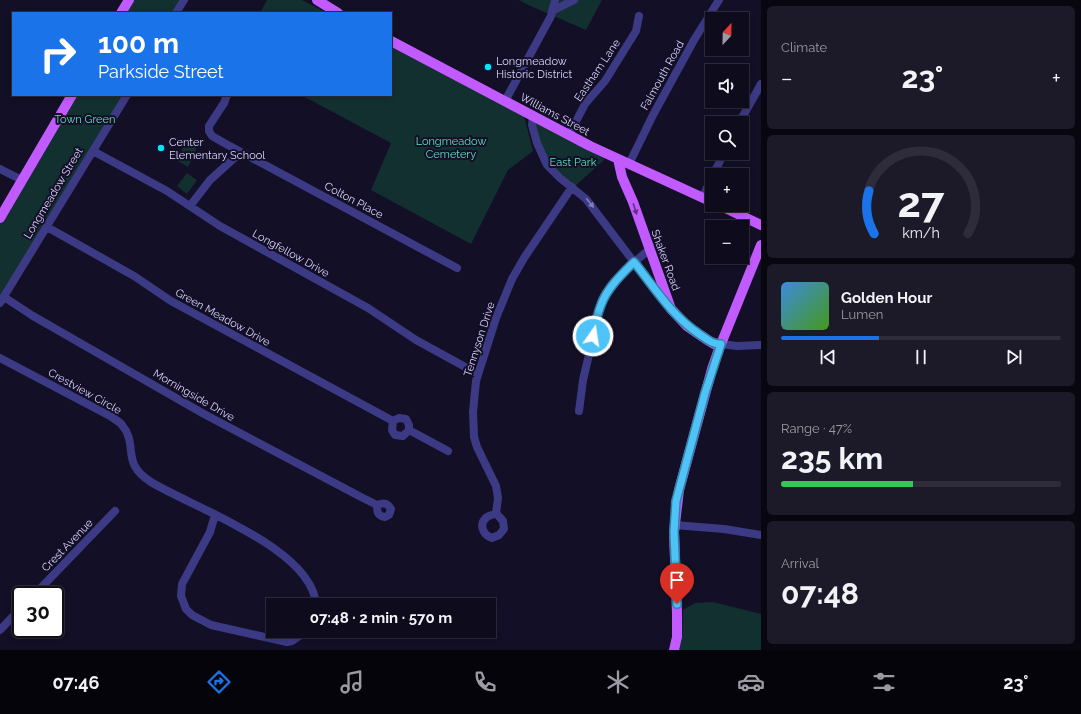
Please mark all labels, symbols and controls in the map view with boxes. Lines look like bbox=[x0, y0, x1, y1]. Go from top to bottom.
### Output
north arrow bbox=[705, 12, 749, 56]
map controls bbox=[705, 12, 749, 264]
text: 100 m bbox=[98, 27, 179, 60]
icon: right bbox=[32, 28, 84, 80]
street label: Eastham Lane bbox=[572, 36, 623, 104]
street label: Falmouth Road bbox=[638, 38, 687, 112]
text: Climate bbox=[781, 40, 827, 55]
place label: Longmeadow Historic District bbox=[496, 55, 573, 81]
text: 23° bbox=[901, 60, 943, 95]
text: Parkside Street bbox=[98, 61, 224, 82]
marker: Longmeadow Historic District bbox=[483, 62, 493, 72]
button: sound bbox=[705, 64, 749, 108]
text: − bbox=[781, 65, 793, 91]
text: + bbox=[1052, 65, 1061, 91]
street label: Williams Street bbox=[518, 91, 592, 138]
park label: Town Green bbox=[55, 113, 115, 126]
button: search bbox=[705, 116, 749, 160]
park label: Longmeadow Cemetery bbox=[416, 135, 486, 161]
place label: Center Elementary School bbox=[169, 136, 265, 162]
marker: Center Elementary School bbox=[156, 143, 166, 153]
street label: Longmeadow Street bbox=[21, 145, 86, 241]
park label: East Park bbox=[550, 156, 597, 169]
button: + bbox=[705, 168, 749, 212]
text: 27 bbox=[898, 178, 945, 227]
street label: Colton Place bbox=[322, 180, 386, 222]
one-way arrow bbox=[585, 197, 594, 208]
one-way arrow bbox=[632, 203, 638, 215]
button: − bbox=[705, 220, 749, 264]
text: km/h bbox=[902, 225, 940, 241]
street label: Longfellow Drive bbox=[250, 227, 332, 280]
street label: Shaker Road bbox=[648, 228, 683, 293]
street label: Green Meadow Drive bbox=[173, 286, 273, 349]
text: Golden Hour bbox=[841, 289, 932, 307]
street label: Tennyson Drive bbox=[461, 300, 498, 378]
text: Lumen bbox=[841, 307, 883, 322]
position arrow bbox=[572, 315, 614, 357]
icon: previous bbox=[817, 346, 839, 368]
icon: pause bbox=[910, 346, 932, 368]
icon: next bbox=[1003, 346, 1025, 368]
street label: Crestview Circle bbox=[46, 366, 124, 417]
street label: Morningside Drive bbox=[151, 367, 237, 424]
text: Range · 47% bbox=[781, 421, 852, 436]
text: 235 km bbox=[781, 441, 883, 476]
street label: Crest Avenue bbox=[39, 516, 96, 574]
text: Arrival bbox=[781, 556, 819, 571]
pin bbox=[660, 563, 694, 604]
icon: arrive bbox=[666, 569, 688, 591]
text: 07:48 bbox=[781, 576, 859, 611]
speed limit sign: 30 bbox=[12, 586, 64, 638]
text: 07:48 · 2 min · 570 m bbox=[310, 609, 452, 627]
icon: directions bbox=[205, 668, 233, 696]
icon: music bbox=[338, 668, 366, 696]
icon: phone bbox=[471, 668, 499, 696]
icon: climate bbox=[604, 668, 632, 696]
icon: car bbox=[737, 668, 765, 696]
icon: filters bbox=[870, 668, 898, 696]
text: 07:46 bbox=[53, 672, 99, 693]
text: 23° bbox=[1003, 672, 1028, 693]

